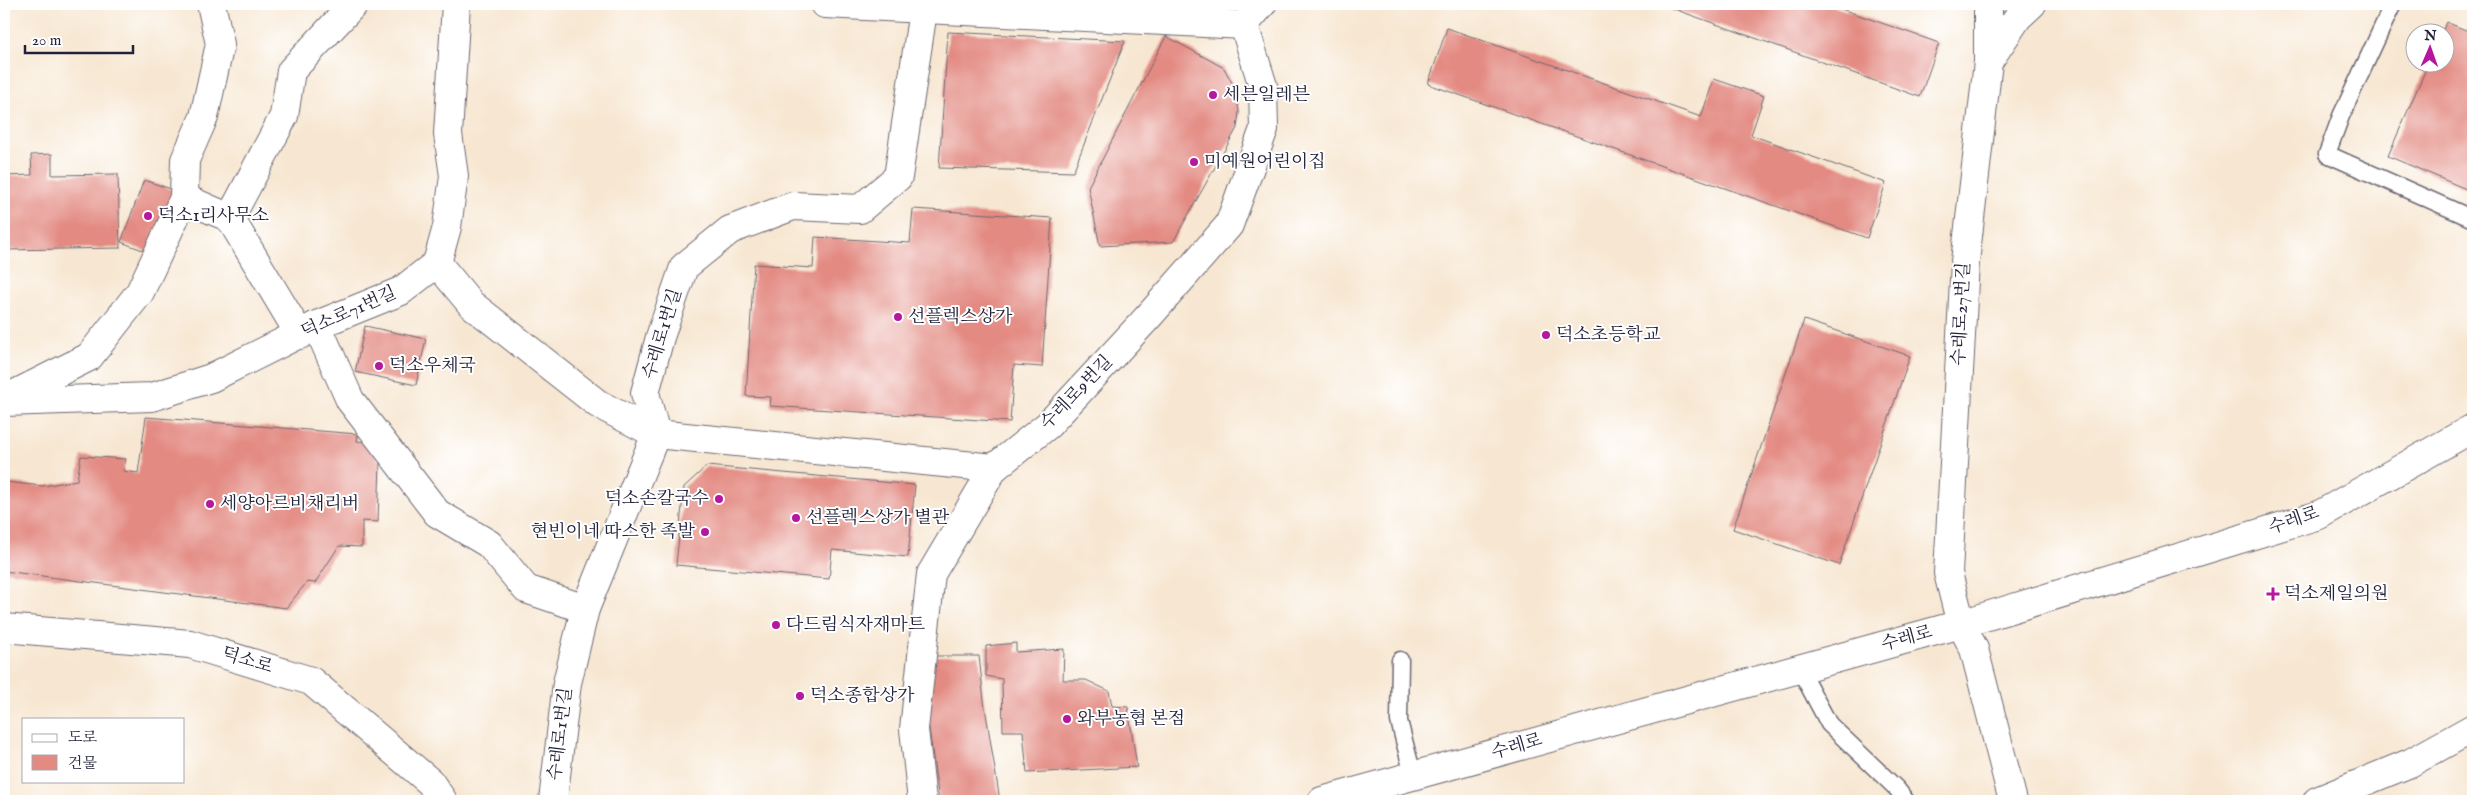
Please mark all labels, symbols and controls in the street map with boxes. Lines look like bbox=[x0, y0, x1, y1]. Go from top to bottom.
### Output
scale bar bbox=[25, 22, 132, 54]
north arrow bbox=[2404, 22, 2454, 72]
text: N bbox=[2423, 27, 2437, 45]
text: 20 m bbox=[32, 31, 62, 50]
place label: 세븐일레븐 bbox=[1223, 84, 1311, 107]
marker: 세븐일레븐 bbox=[1207, 89, 1219, 101]
place label: 미예원어린이집 bbox=[1204, 151, 1326, 174]
marker: 미예원어린이집 bbox=[1188, 156, 1200, 168]
place label: 덕소1리사무소 bbox=[158, 205, 269, 228]
marker: 덕소1리사무소 bbox=[142, 210, 154, 222]
street label: 수레로27번길 bbox=[1948, 262, 1976, 366]
street label: 덕소로71번길 bbox=[298, 282, 400, 344]
street label: 수레로1번길 bbox=[638, 286, 688, 382]
place label: 선플렉스상가 bbox=[908, 306, 1013, 329]
marker: 선플렉스상가 bbox=[892, 311, 904, 323]
place label: 덕소초등학교 bbox=[1556, 324, 1661, 347]
marker: 덕소초등학교 bbox=[1540, 329, 1552, 341]
street label: 수레로9번길 bbox=[1036, 351, 1118, 435]
place label: 덕소우체국 bbox=[389, 355, 476, 378]
marker: 덕소우체국 bbox=[373, 360, 385, 372]
place label: 덕소손칼국수 bbox=[605, 488, 709, 511]
place label: 세양아르비채리버 bbox=[220, 493, 359, 516]
marker: 덕소손칼국수 bbox=[713, 493, 725, 505]
marker: 세양아르비채리버 bbox=[204, 498, 216, 510]
street label: 수레로 bbox=[2266, 502, 2322, 540]
place label: 선플렉스상가 별관 bbox=[806, 507, 950, 530]
marker: 선플렉스상가 별관 bbox=[790, 512, 802, 524]
place label: 현빈이네 따스한 족발 bbox=[531, 521, 696, 544]
marker: 현빈이네 따스한 족발 bbox=[699, 526, 711, 538]
place label: 덕소제일의원 bbox=[2284, 583, 2388, 606]
marker: 덕소제일의원 bbox=[2266, 587, 2280, 601]
place label: 다드림식자재마트 bbox=[786, 614, 926, 637]
marker: 다드림식자재마트 bbox=[770, 619, 782, 631]
street label: 수레로 bbox=[1879, 621, 1935, 657]
street label: 덕소로 bbox=[219, 642, 275, 680]
place label: 덕소종합상가 bbox=[810, 685, 915, 708]
street label: 수레로1번길 bbox=[544, 686, 578, 782]
marker: 덕소종합상가 bbox=[794, 690, 806, 702]
place label: 와부농협 본점 bbox=[1077, 708, 1185, 731]
marker: 와부농협 본점 bbox=[1061, 713, 1073, 725]
legend bbox=[22, 718, 185, 782]
text: 도로 bbox=[68, 728, 97, 747]
street label: 수레로 bbox=[1489, 729, 1545, 765]
text: 건물 bbox=[68, 754, 97, 773]

